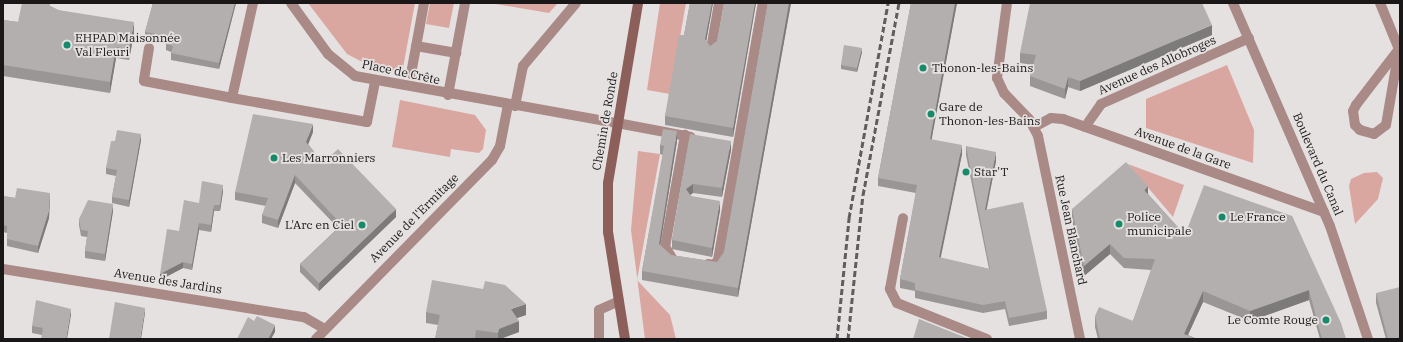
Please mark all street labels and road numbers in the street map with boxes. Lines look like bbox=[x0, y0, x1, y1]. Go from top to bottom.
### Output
street label: Avenue des Allobroges bbox=[1096, 33, 1218, 97]
street label: Place de Crête bbox=[361, 57, 441, 87]
street label: Chemin de Ronde bbox=[589, 71, 621, 171]
street label: Boulevard du Canal bbox=[1290, 111, 1346, 217]
street label: Avenue de la Gare bbox=[1133, 124, 1233, 172]
street label: Avenue de l'Ermitage bbox=[367, 171, 461, 265]
street label: Rue Jean Blanchard bbox=[1052, 174, 1090, 286]
street label: Avenue des Jardins bbox=[113, 265, 223, 297]

